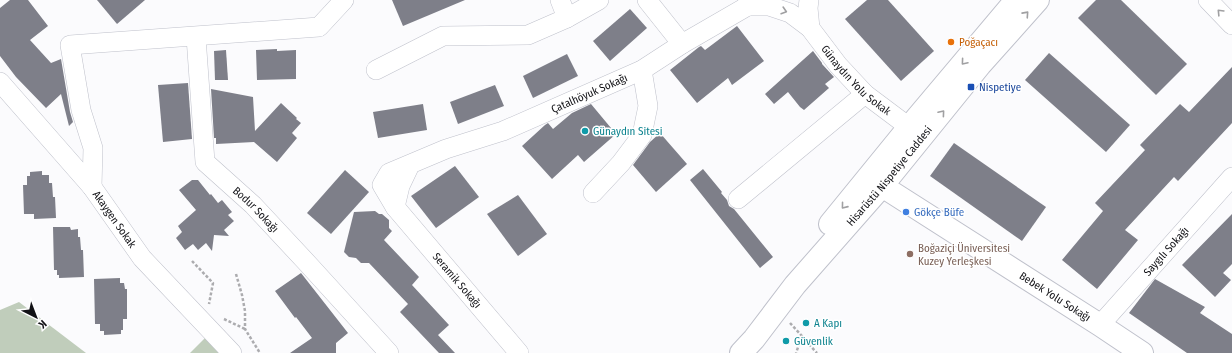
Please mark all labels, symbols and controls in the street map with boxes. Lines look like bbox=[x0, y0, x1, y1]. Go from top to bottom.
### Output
one-way arrow bbox=[780, 6, 787, 15]
one-way arrow bbox=[1217, 9, 1225, 17]
one-way arrow bbox=[1021, 11, 1028, 18]
place label: Poğaçacı bbox=[959, 36, 998, 49]
marker: Poğaçacı bbox=[946, 37, 956, 47]
street label: Günaydın Yolu Sokak bbox=[818, 43, 894, 119]
one-way arrow bbox=[961, 57, 968, 65]
street label: Çatalhöyuk Sokağı bbox=[549, 71, 630, 116]
place label: Nispetiye bbox=[979, 81, 1021, 94]
marker: Nispetiye bbox=[966, 82, 976, 92]
one-way arrow bbox=[938, 110, 945, 117]
street label: Hisarüstü Nispetiye Caddesi bbox=[844, 123, 935, 229]
place label: Günaydın Sitesi bbox=[593, 125, 663, 138]
marker: Günaydın Sitesi bbox=[580, 126, 590, 136]
street label: Bodur Sokağı bbox=[230, 184, 281, 235]
street label: Akaygen Sokak bbox=[90, 189, 139, 251]
one-way arrow bbox=[842, 202, 849, 209]
place label: Gökçe Büfe bbox=[914, 206, 964, 219]
marker: Gökçe Büfe bbox=[901, 207, 911, 217]
street label: Saygılı Sokağı bbox=[1141, 224, 1192, 279]
place label: Boğaziçi Üniversitesi Kuzey Yerleşkesi bbox=[918, 242, 1010, 268]
marker: Boğaziçi Üniversitesi Kuzey Yerleşkesi bbox=[905, 249, 915, 259]
street label: Seramik Sokağı bbox=[430, 250, 484, 311]
street label: Bebek Yolu Sokağı bbox=[1017, 269, 1093, 324]
north arrow bbox=[16, 297, 56, 337]
text: K bbox=[35, 317, 49, 331]
place label: A Kapı bbox=[814, 317, 842, 330]
marker: A Kapı bbox=[801, 318, 811, 328]
place label: Güvenlik bbox=[794, 335, 834, 348]
marker: Güvenlik bbox=[781, 336, 791, 346]

